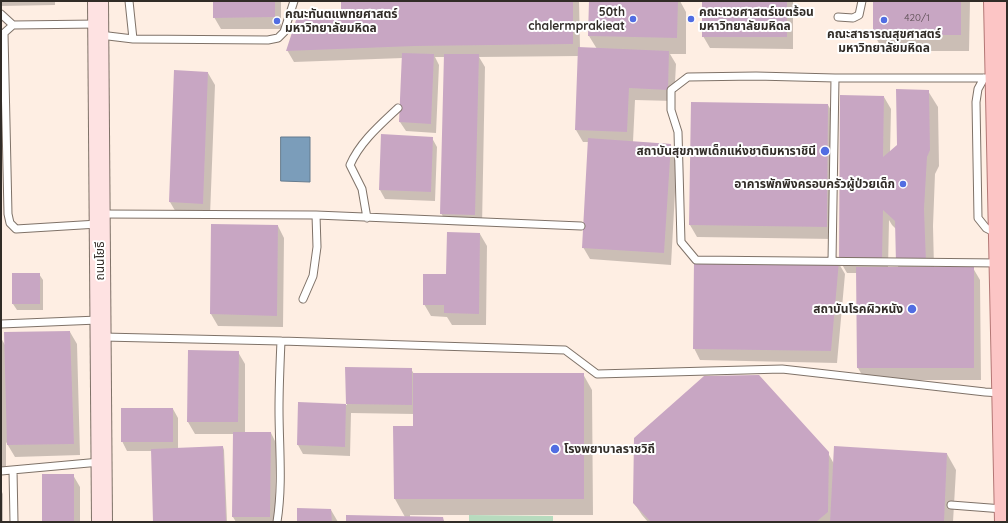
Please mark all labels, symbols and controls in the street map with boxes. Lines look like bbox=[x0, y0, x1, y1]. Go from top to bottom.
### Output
place label: 50th chalermprakieat bbox=[528, 5, 625, 33]
place label: คณะเวชศาสตร์เขตร้อน มหาวิทยาลัยมหิดล bbox=[699, 5, 814, 33]
place label: คณะทันตแพทยศาสตร์ มหาวิทยาลัยมหิดล bbox=[285, 7, 397, 35]
house number: 420/1 bbox=[904, 12, 930, 24]
marker: 50th chalermprakieat bbox=[628, 14, 638, 24]
marker: คณะเวชศาสตร์เขตร้อน มหาวิทยาลัยมหิดล bbox=[686, 14, 696, 24]
marker: คณะสาธารณสุขศาสตร์ มหาวิทยาลัยมหิดล bbox=[879, 15, 889, 25]
marker: คณะทันตแพทยศาสตร์ มหาวิทยาลัยมหิดล bbox=[272, 16, 282, 26]
place label: คณะสาธารณสุขศาสตร์ มหาวิทยาลัยมหิดล bbox=[827, 27, 941, 55]
place label: สถาบันสุขภาพเด็กแห่งชาติมหาราชินี bbox=[637, 144, 816, 158]
marker: สถาบันสุขภาพเด็กแห่งชาติมหาราชินี bbox=[819, 145, 831, 157]
place label: อาคารพักพิงครอบครัวผู้ป่วยเด็ก bbox=[734, 177, 895, 191]
marker: อาคารพักพิงครอบครัวผู้ป่วยเด็ก bbox=[898, 179, 908, 189]
street label: ถนนโยธี bbox=[93, 242, 107, 280]
place label: สถาบันโรคผิวหนัง bbox=[813, 302, 903, 316]
marker: สถาบันโรคผิวหนัง bbox=[906, 303, 918, 315]
place label: โรงพยาบาลราชวิถี bbox=[564, 442, 655, 456]
marker: โรงพยาบาลราชวิถี bbox=[549, 443, 561, 455]

